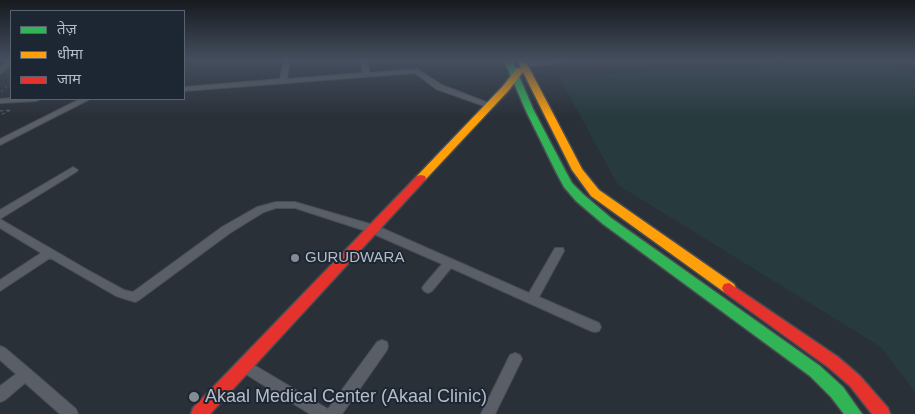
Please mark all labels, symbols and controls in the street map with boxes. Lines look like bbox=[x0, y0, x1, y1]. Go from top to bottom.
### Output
legend bbox=[10, 10, 185, 100]
text: तेज़ bbox=[57, 20, 77, 37]
text: धीमा bbox=[57, 45, 83, 62]
text: जाम bbox=[57, 70, 81, 87]
place label: GURUDWARA bbox=[305, 249, 404, 267]
marker: GURUDWARA bbox=[289, 252, 301, 264]
place label: Akaal Medical Center (Akaal Clinic) bbox=[205, 386, 487, 408]
marker: Akaal Medical Center (Akaal Clinic) bbox=[187, 390, 201, 404]

